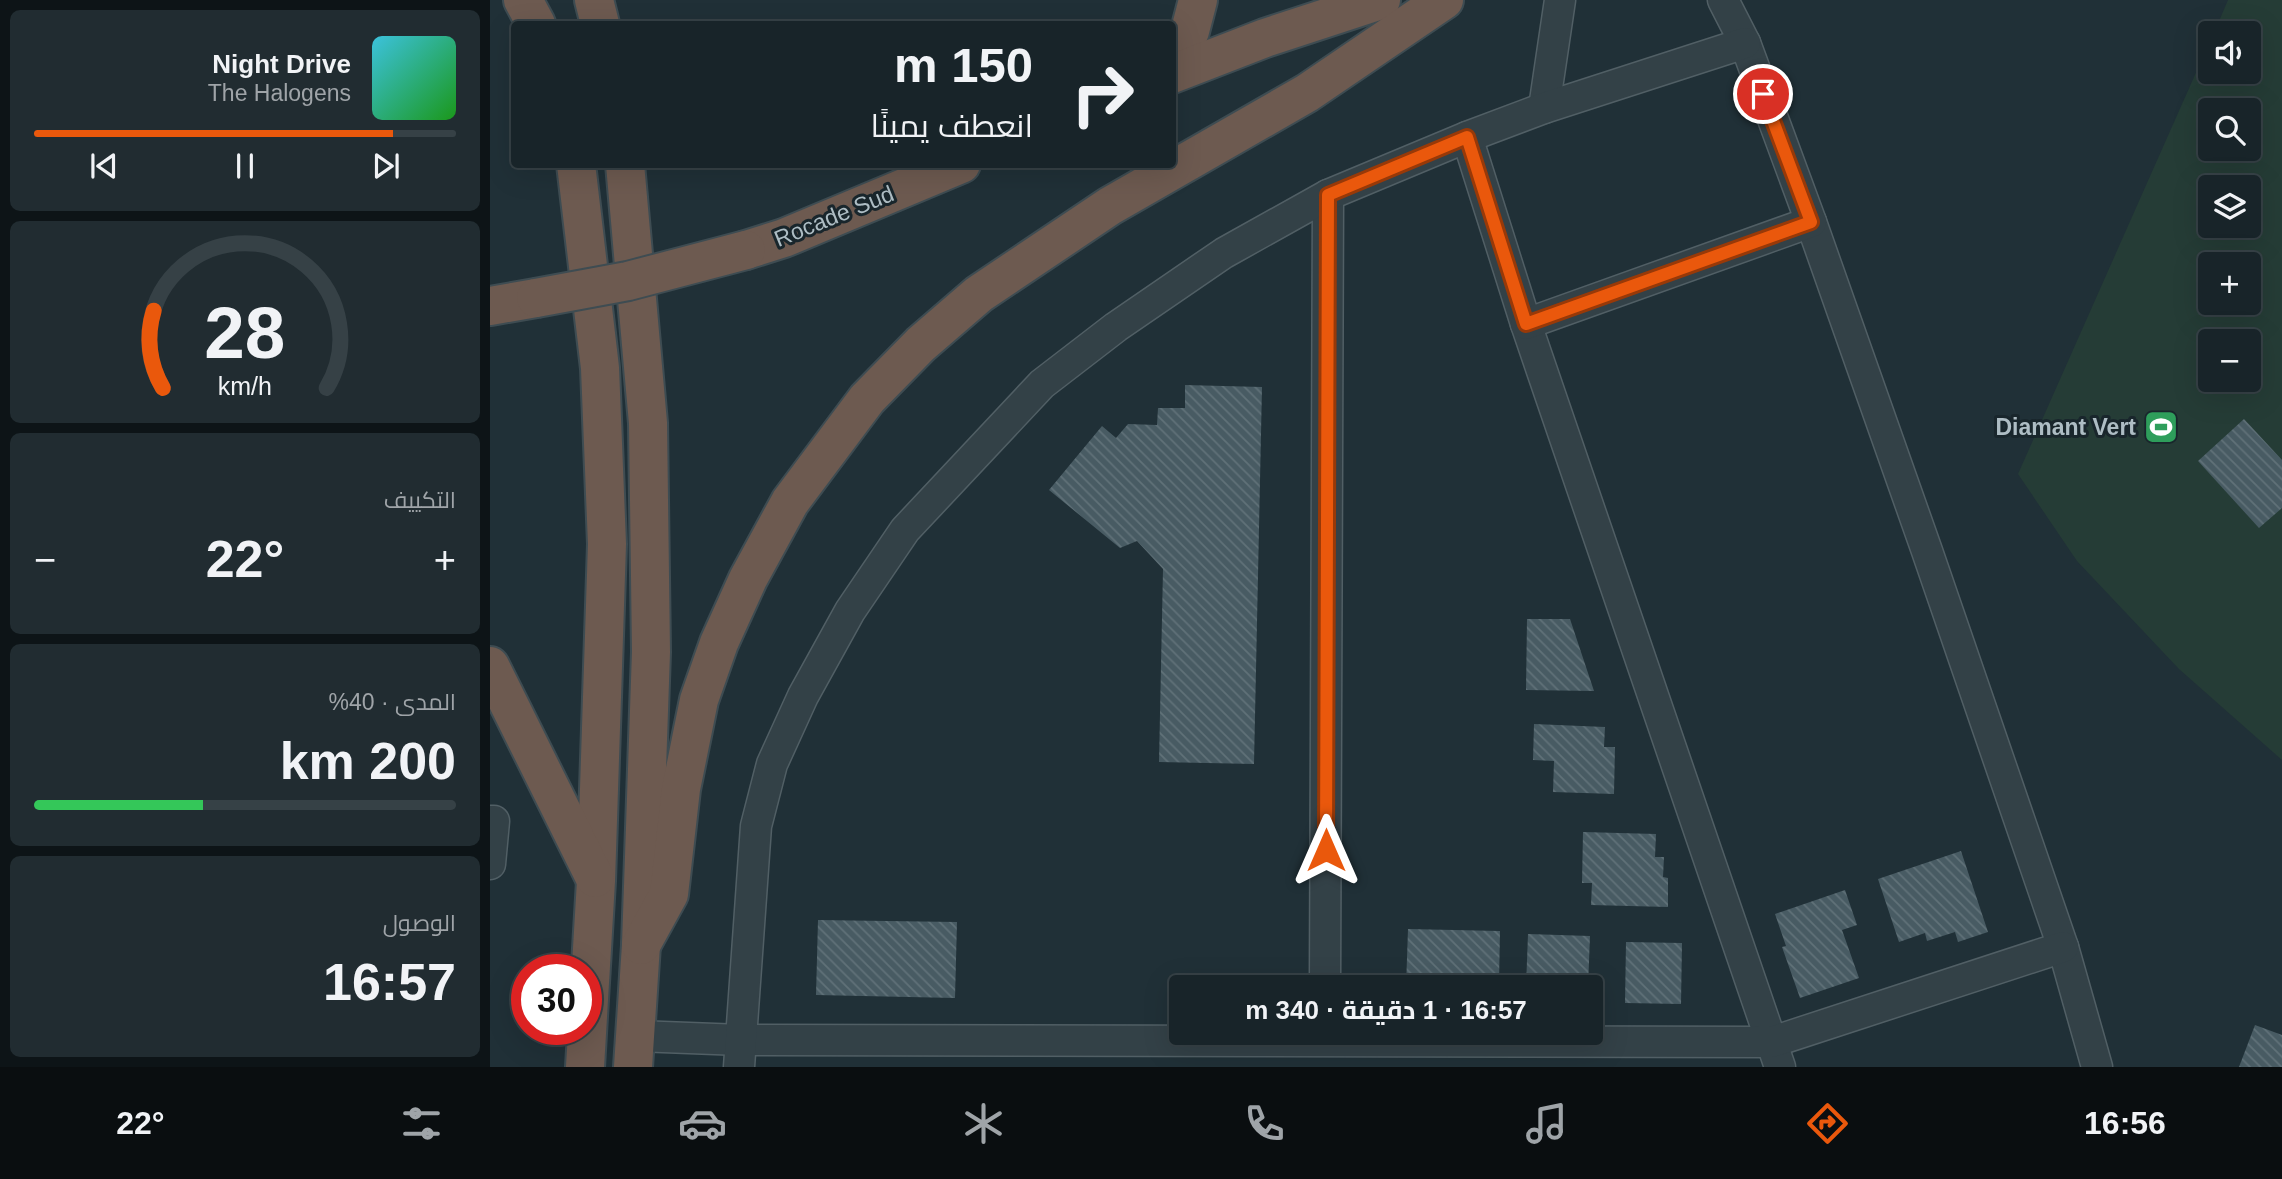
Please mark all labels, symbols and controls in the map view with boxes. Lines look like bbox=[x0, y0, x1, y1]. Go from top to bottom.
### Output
map controls bbox=[2198, 21, 2261, 392]
button: sound bbox=[2198, 21, 2261, 84]
text: 150 m bbox=[894, 38, 1033, 92]
text: Night Drive bbox=[212, 49, 351, 79]
icon: right bbox=[1057, 49, 1148, 140]
pin bbox=[1733, 64, 1793, 124]
icon: arrive bbox=[1744, 75, 1782, 113]
text: The Halogens bbox=[208, 80, 351, 106]
button: search bbox=[2198, 98, 2261, 161]
text: انعطف يمينًا bbox=[870, 108, 1033, 144]
icon: previous bbox=[85, 147, 123, 185]
icon: pause bbox=[226, 147, 264, 185]
icon: next bbox=[367, 147, 405, 185]
button: layers bbox=[2198, 175, 2261, 238]
street label: Rocade Sud bbox=[770, 180, 898, 252]
button: + bbox=[2198, 252, 2261, 315]
text: 28 bbox=[205, 293, 285, 374]
button: − bbox=[2198, 329, 2261, 392]
text: km/h bbox=[218, 372, 272, 400]
sports icon: Diamant Vert bbox=[2142, 408, 2180, 446]
place label: Diamant Vert bbox=[1995, 414, 2136, 440]
text: التكييف bbox=[384, 487, 456, 513]
text: 22° bbox=[206, 530, 284, 588]
text: − bbox=[34, 539, 56, 581]
text: + bbox=[434, 539, 456, 581]
text: المدى · 40% bbox=[329, 689, 456, 715]
text: 200 km bbox=[280, 732, 456, 790]
position arrow bbox=[1289, 813, 1363, 887]
text: الوصول bbox=[383, 910, 456, 936]
text: 16:57 bbox=[323, 953, 456, 1011]
speed limit sign: 30 bbox=[511, 954, 602, 1045]
text: 16:57 · 1 دقيقة · 340 m bbox=[1245, 995, 1527, 1025]
icon: filters bbox=[397, 1099, 446, 1148]
icon: car bbox=[678, 1099, 727, 1148]
icon: climate bbox=[959, 1099, 1008, 1148]
icon: phone bbox=[1240, 1099, 1289, 1148]
icon: music bbox=[1522, 1099, 1571, 1148]
icon: directions bbox=[1803, 1099, 1852, 1148]
text: 22° bbox=[116, 1105, 165, 1141]
text: 16:56 bbox=[2084, 1105, 2166, 1141]

